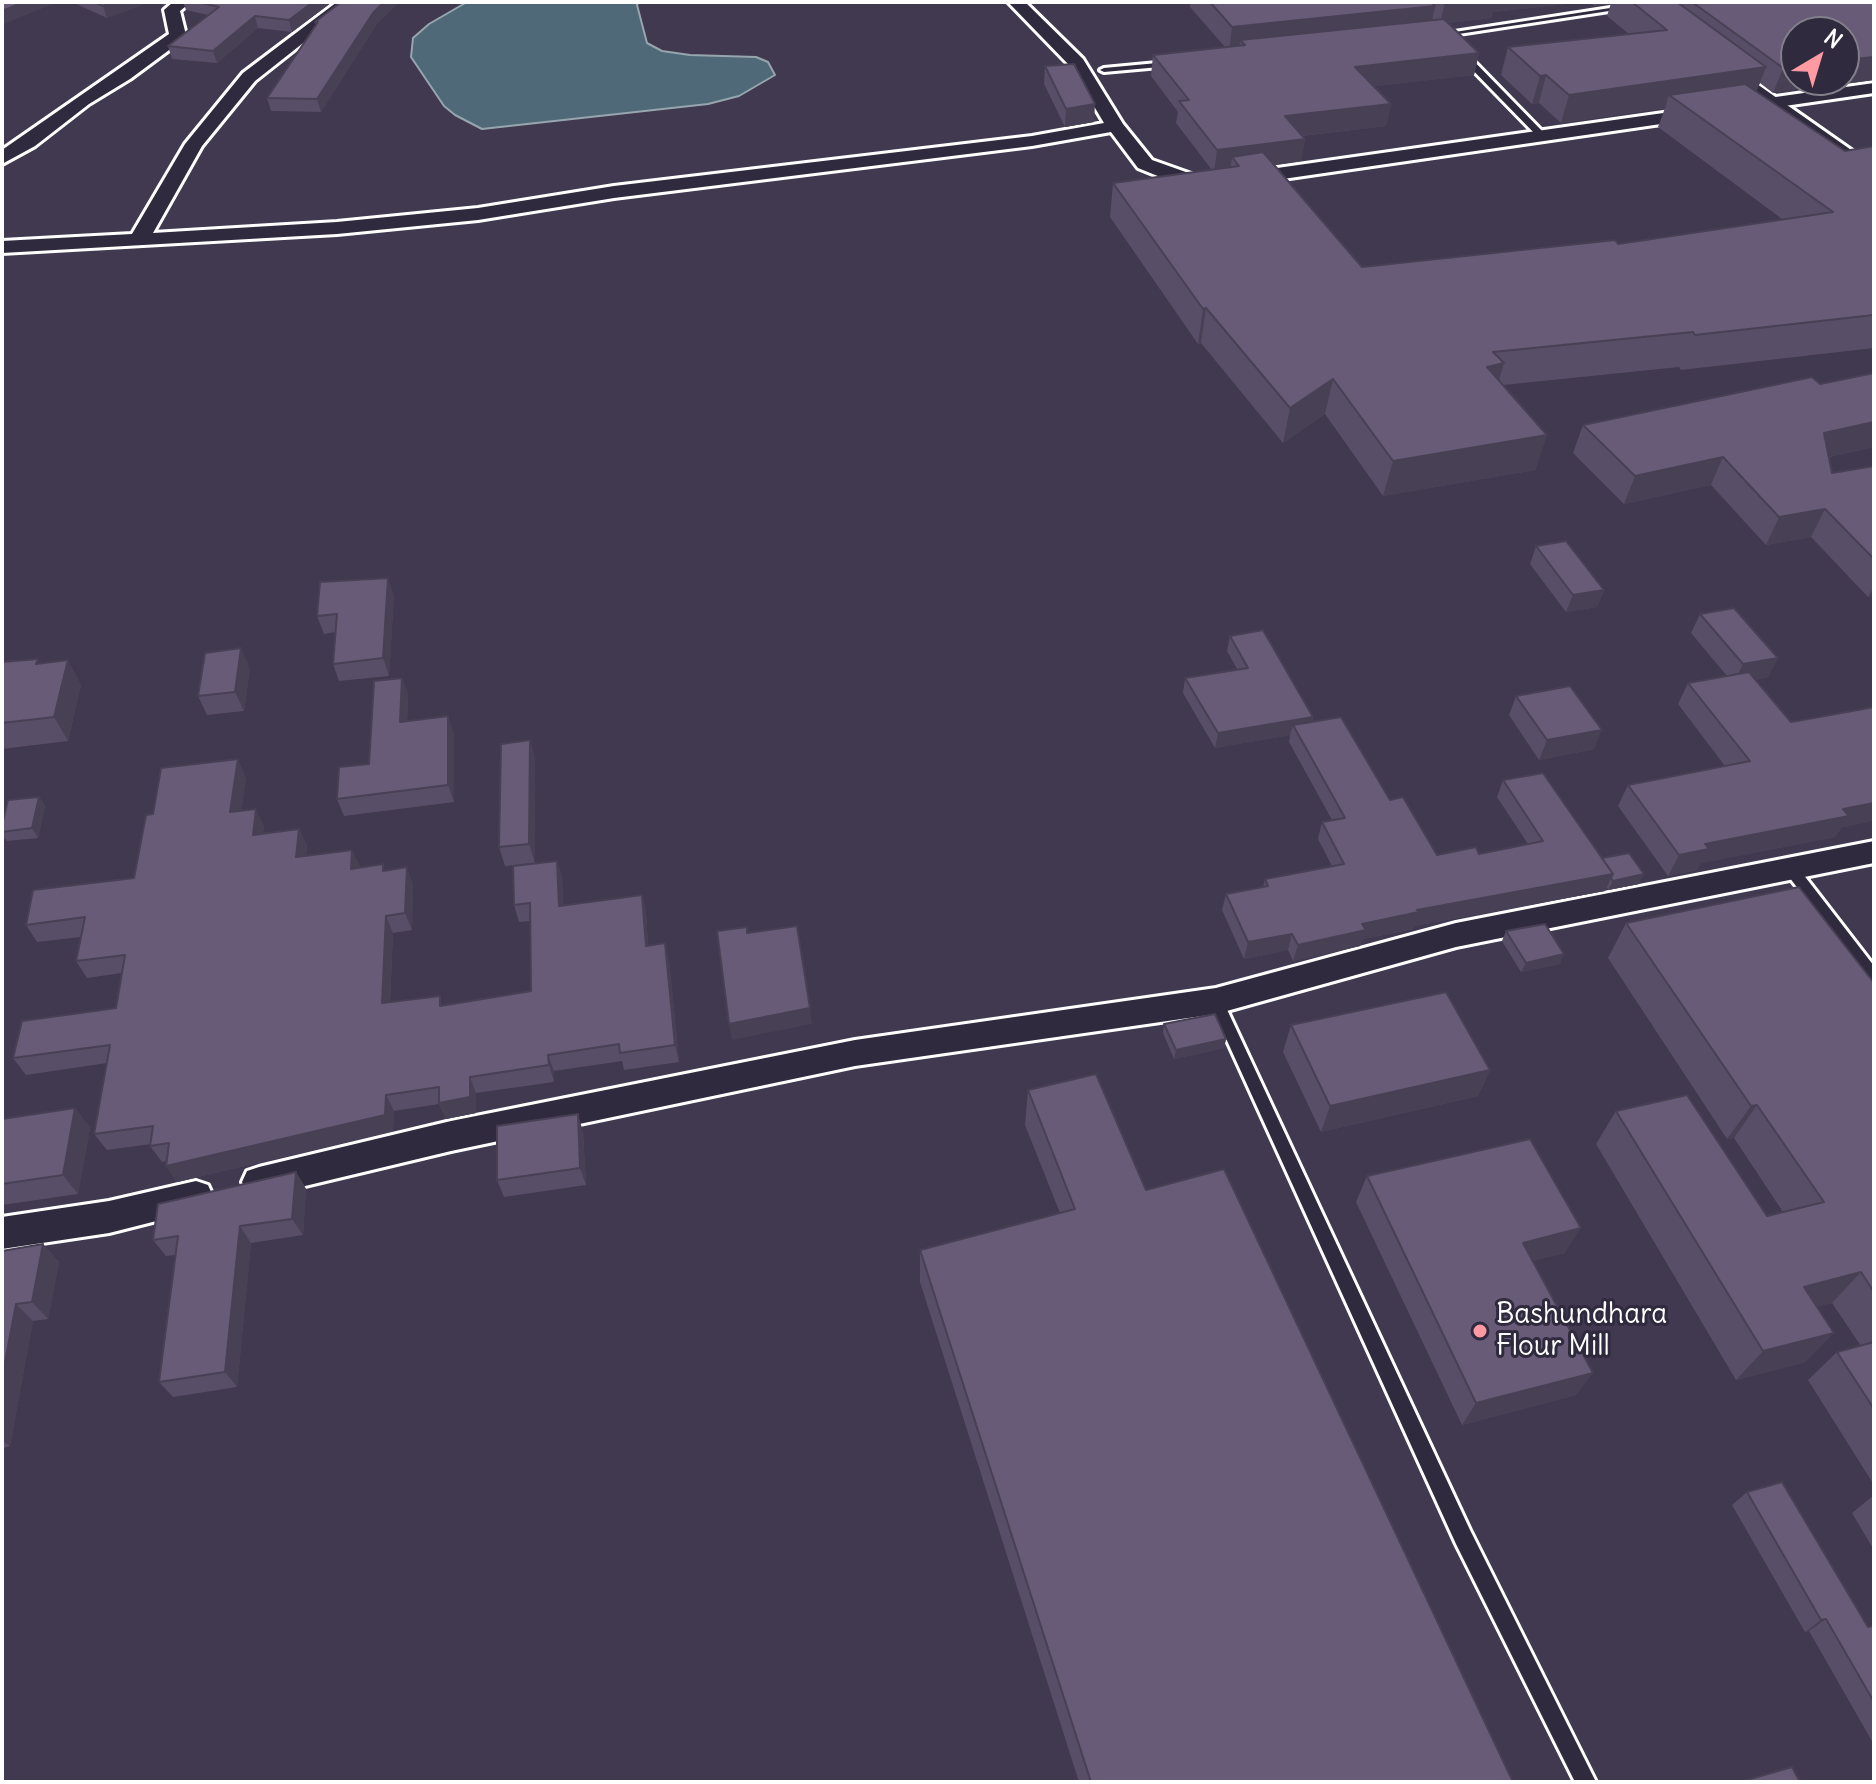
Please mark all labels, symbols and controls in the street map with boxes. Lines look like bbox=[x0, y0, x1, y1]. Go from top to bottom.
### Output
north arrow bbox=[1780, 16, 1860, 96]
text: N bbox=[1819, 23, 1848, 54]
place label: Bashundhara Flour Mill bbox=[1496, 1298, 1667, 1364]
marker: Bashundhara Flour Mill bbox=[1471, 1322, 1489, 1340]

